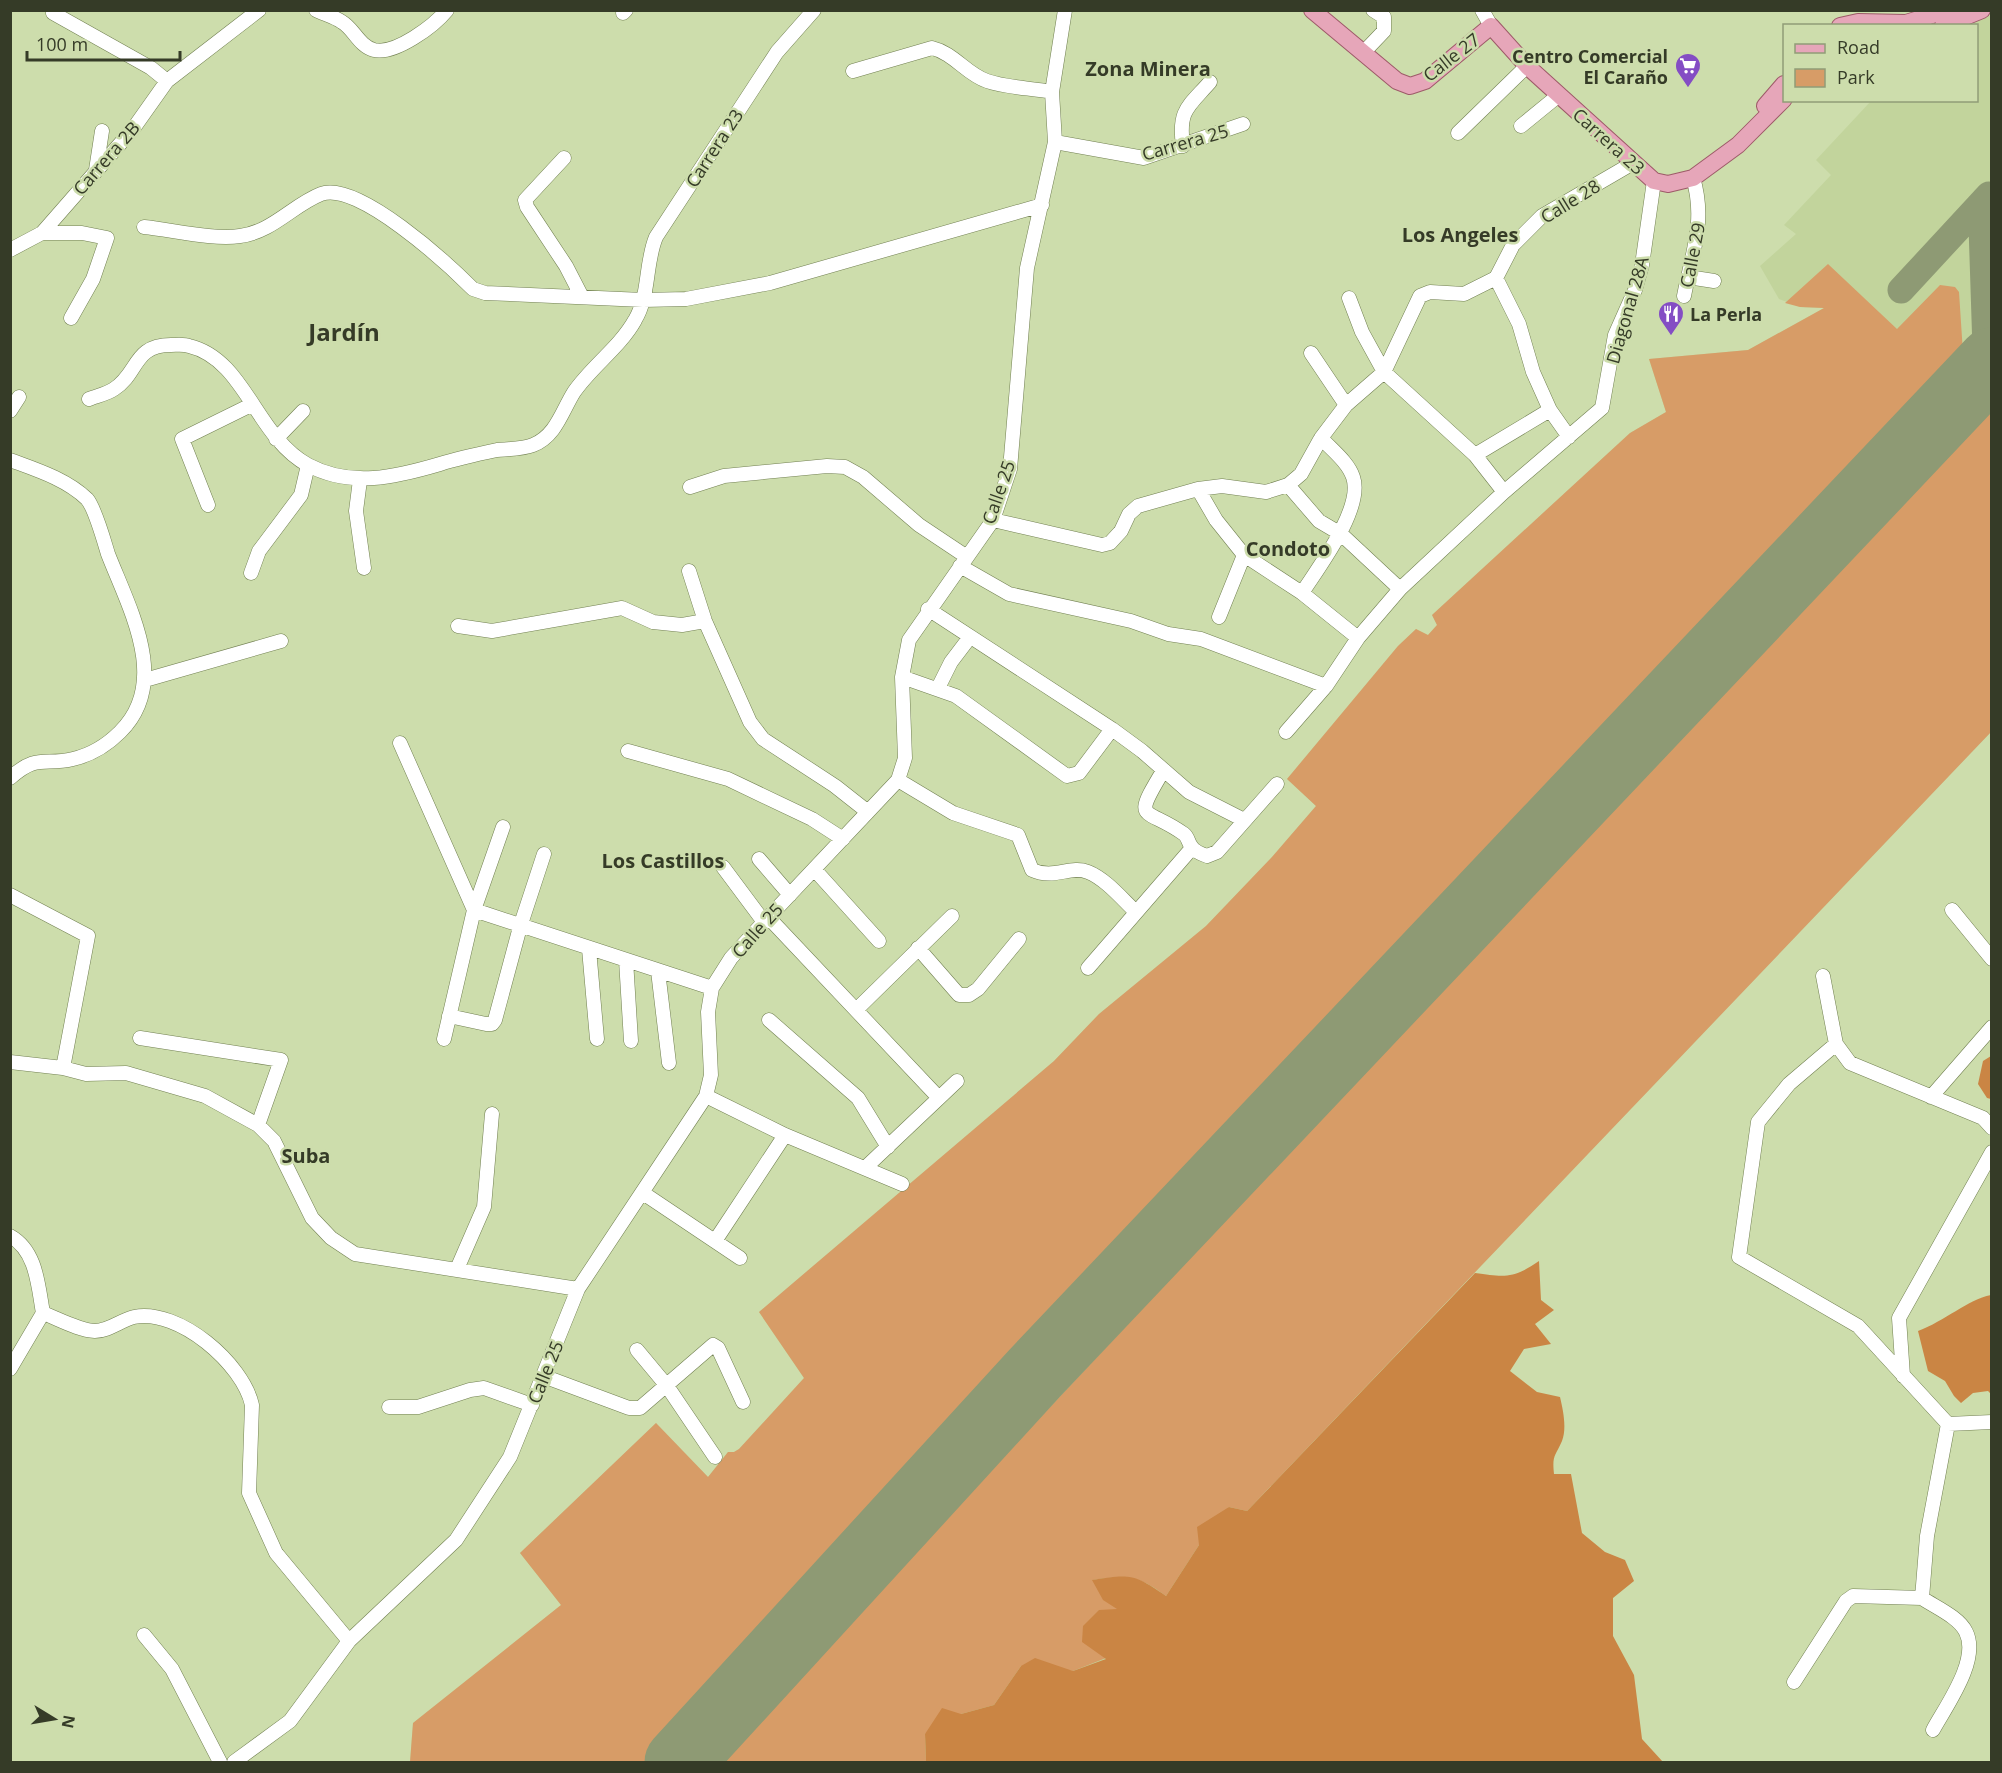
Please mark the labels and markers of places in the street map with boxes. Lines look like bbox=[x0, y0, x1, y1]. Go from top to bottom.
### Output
place label: Centro Comercial El Caraño bbox=[1512, 44, 1668, 89]
supermarket icon: Centro Comercial El Caraño bbox=[1673, 51, 1703, 89]
restaurant icon: La Perla bbox=[1656, 299, 1686, 337]
place label: La Perla bbox=[1690, 302, 1762, 326]

